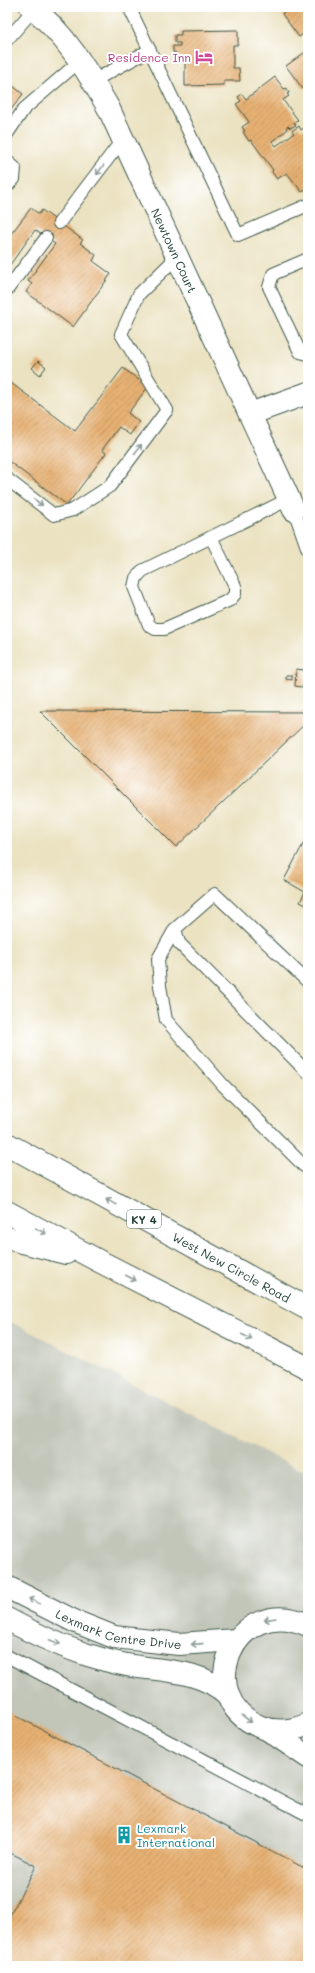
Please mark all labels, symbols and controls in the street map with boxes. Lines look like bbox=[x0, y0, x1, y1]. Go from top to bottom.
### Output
hotel icon: Residence Inn bbox=[194, 47, 214, 67]
place label: Residence Inn bbox=[108, 49, 191, 65]
one-way arrow bbox=[95, 164, 104, 175]
street label: Newtown Court bbox=[148, 206, 201, 295]
one-way arrow bbox=[133, 443, 142, 454]
one-way arrow bbox=[32, 498, 43, 507]
one-way arrow bbox=[106, 1197, 118, 1205]
road number: KY 4 bbox=[127, 1210, 161, 1228]
one-way arrow bbox=[35, 1227, 47, 1235]
street label: West New Circle Road bbox=[170, 1228, 294, 1306]
one-way arrow bbox=[125, 1275, 137, 1282]
one-way arrow bbox=[241, 1334, 253, 1341]
one-way arrow bbox=[28, 1597, 40, 1604]
street label: Lexmark Centre Drive bbox=[53, 1605, 182, 1652]
one-way arrow bbox=[264, 1616, 277, 1624]
one-way arrow bbox=[48, 1638, 60, 1646]
one-way arrow bbox=[191, 1640, 204, 1647]
one-way arrow bbox=[242, 1715, 253, 1723]
place label: Lexmark International bbox=[137, 1820, 215, 1850]
building icon: Lexmark International bbox=[114, 1825, 134, 1845]

